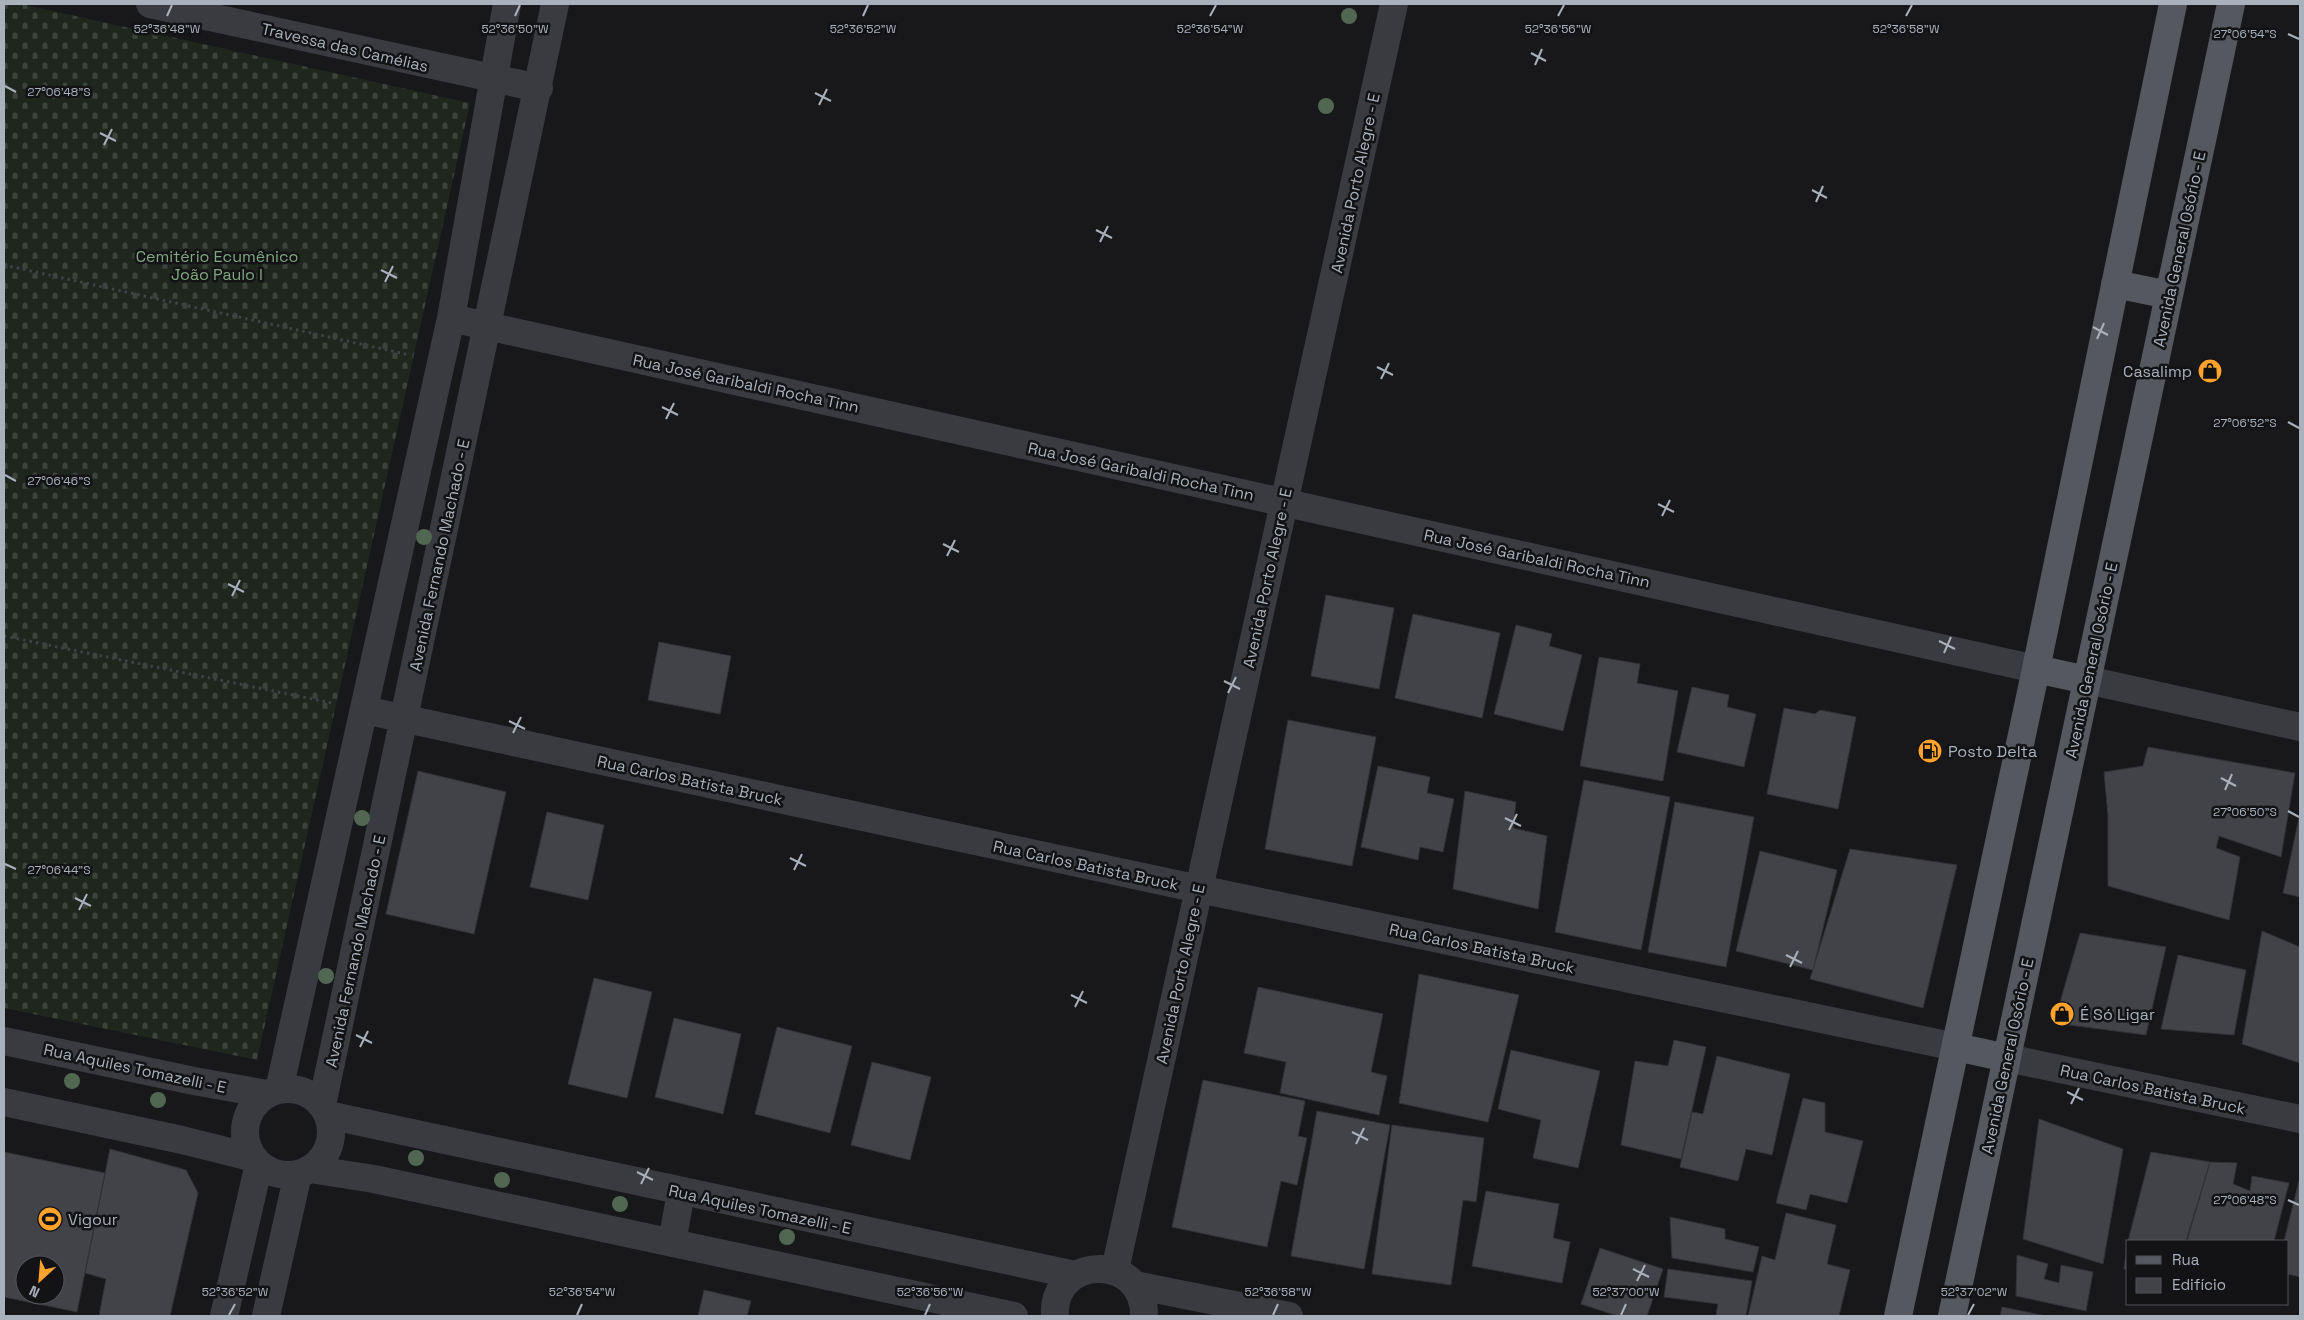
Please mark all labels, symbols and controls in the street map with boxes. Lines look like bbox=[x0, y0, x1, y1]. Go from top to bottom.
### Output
street label: Travessa das Camélias bbox=[259, 18, 430, 77]
text: 52°36'48"W bbox=[134, 21, 201, 37]
text: 52°36'50"W bbox=[482, 21, 549, 37]
text: 52°36'52"W bbox=[830, 21, 897, 37]
text: 52°36'54"W bbox=[1177, 21, 1244, 37]
text: 52°36'56"W bbox=[1525, 21, 1592, 37]
text: 52°36'58"W bbox=[1873, 21, 1940, 37]
text: 27°06'54"S bbox=[2213, 26, 2277, 42]
text: 27°06'48"S bbox=[27, 84, 91, 100]
street label: Avenida Porto Alegre - E bbox=[1326, 91, 1385, 275]
street label: Avenida General Osório - E bbox=[2148, 149, 2211, 349]
park label: Cemitério Ecumênico João Paulo I bbox=[136, 246, 298, 285]
street label: Rua José Garibaldi Rocha Tinn bbox=[631, 349, 861, 418]
shop icon: Casalimp bbox=[2197, 358, 2223, 384]
place label: Casalimp bbox=[2123, 361, 2192, 382]
text: 27°06'52"S bbox=[2213, 415, 2277, 431]
street label: Avenida Fernando Machado - E bbox=[405, 437, 474, 673]
street label: Rua José Garibaldi Rocha Tinn bbox=[1026, 437, 1256, 506]
text: 27°06'46"S bbox=[27, 473, 91, 489]
street label: Avenida Porto Alegre - E bbox=[1238, 486, 1297, 670]
street label: Rua José Garibaldi Rocha Tinn bbox=[1422, 524, 1652, 593]
street label: Avenida General Osório - E bbox=[2060, 560, 2123, 760]
fuel station icon: Posto Delta bbox=[1917, 738, 1943, 764]
place label: Posto Delta bbox=[1948, 741, 2037, 762]
street label: Rua Carlos Batista Bruck bbox=[595, 751, 785, 810]
text: 27°06'50"S bbox=[2213, 804, 2277, 820]
street label: Avenida Fernando Machado - E bbox=[321, 833, 390, 1069]
street label: Rua Carlos Batista Bruck bbox=[991, 836, 1181, 895]
text: 27°06'44"S bbox=[27, 862, 91, 878]
street label: Avenida Porto Alegre - E bbox=[1151, 882, 1210, 1066]
street label: Rua Carlos Batista Bruck bbox=[1387, 919, 1577, 978]
street label: Avenida General Osório - E bbox=[1976, 956, 2039, 1156]
shop icon: É Só Ligar bbox=[2049, 1001, 2075, 1027]
place label: É Só Ligar bbox=[2080, 1004, 2155, 1025]
street label: Rua Aquiles Tomazelli - E bbox=[42, 1039, 228, 1098]
street label: Rua Carlos Batista Bruck bbox=[2058, 1060, 2248, 1119]
street label: Rua Aquiles Tomazelli - E bbox=[667, 1180, 853, 1239]
text: 27°06'48"S bbox=[2213, 1192, 2277, 1208]
sports icon: Vigour bbox=[37, 1206, 63, 1232]
place label: Vigour bbox=[68, 1209, 118, 1230]
legend bbox=[2126, 1240, 2289, 1305]
text: Rua bbox=[2172, 1250, 2200, 1269]
north arrow bbox=[15, 1255, 65, 1305]
text: Edifício bbox=[2172, 1275, 2226, 1294]
text: N bbox=[26, 1282, 42, 1302]
text: 52°36'52"W bbox=[202, 1284, 269, 1300]
text: 52°36'54"W bbox=[549, 1284, 616, 1300]
text: 52°36'56"W bbox=[897, 1284, 964, 1300]
text: 52°36'58"W bbox=[1245, 1284, 1312, 1300]
text: 52°37'00"W bbox=[1593, 1284, 1660, 1300]
text: 52°37'02"W bbox=[1941, 1284, 2008, 1300]

